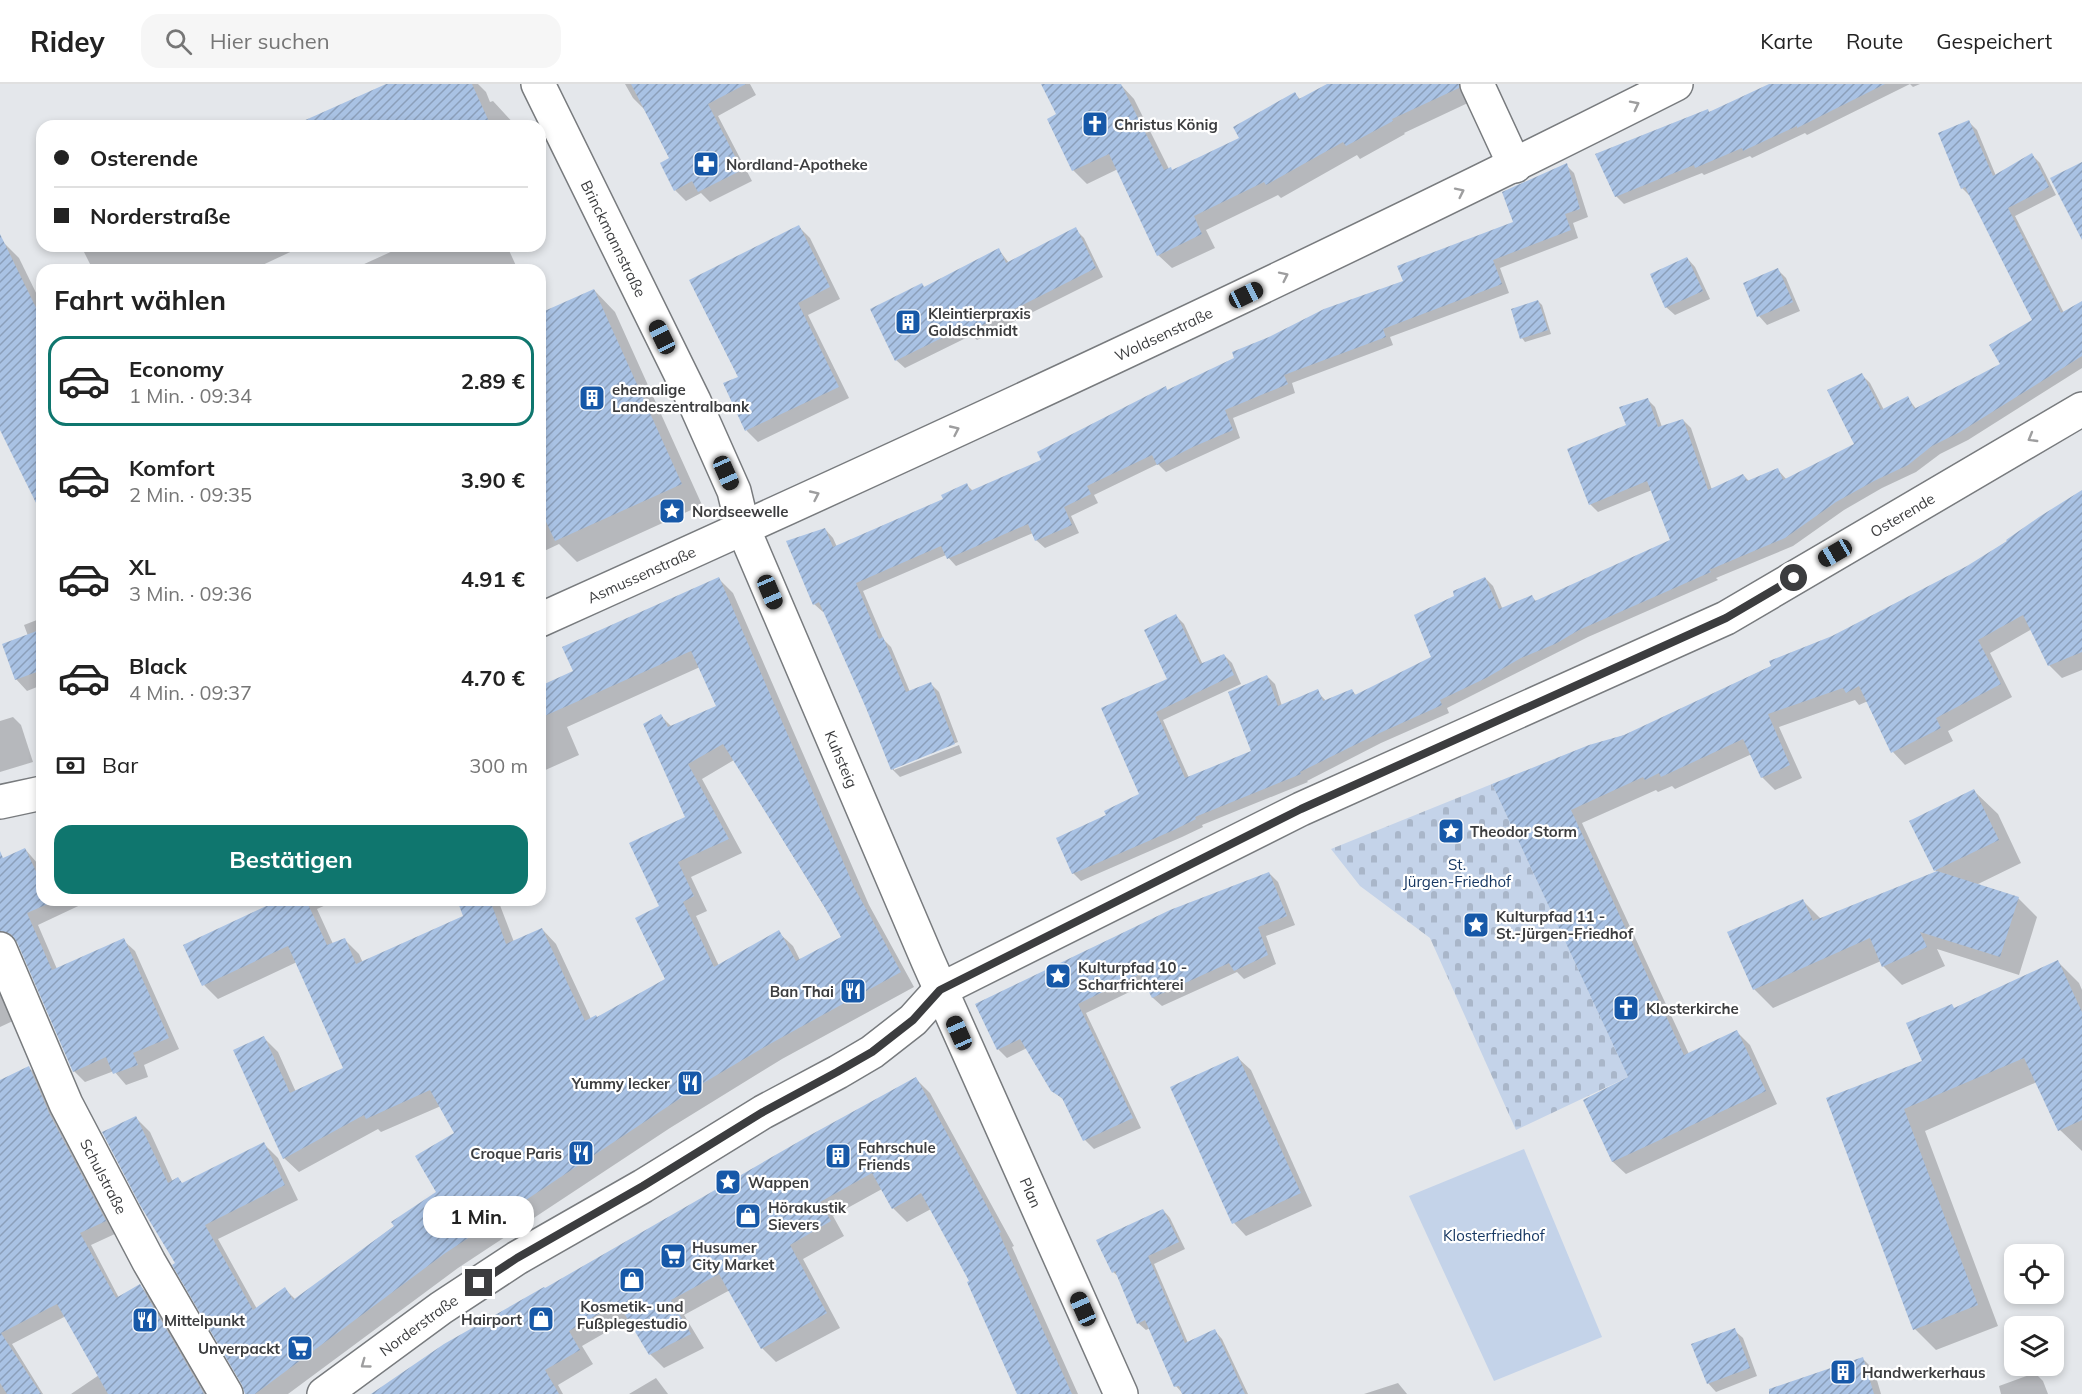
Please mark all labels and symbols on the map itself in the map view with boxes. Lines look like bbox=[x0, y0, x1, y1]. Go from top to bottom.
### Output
one-way arrow bbox=[1628, 101, 1639, 112]
church icon: Christus König bbox=[1080, 109, 1110, 139]
place label: Christus König bbox=[1114, 115, 1218, 134]
pharmacy icon: Nordland-Apotheke bbox=[691, 149, 721, 179]
place label: Nordland-Apotheke bbox=[726, 155, 868, 174]
street label: Brinckmannstraße bbox=[577, 177, 651, 300]
one-way arrow bbox=[1454, 188, 1465, 199]
one-way arrow bbox=[1278, 272, 1289, 284]
car bbox=[1226, 279, 1266, 311]
street label: Woldsenstraße bbox=[1111, 302, 1215, 365]
place label: Kleintierpraxis Goldschmidt bbox=[928, 304, 1031, 340]
building icon: Kleintierpraxis Goldschmidt bbox=[893, 307, 923, 337]
car bbox=[646, 317, 678, 357]
place label: ehemalige Landeszentralbank bbox=[612, 380, 750, 416]
building icon: ehemalige Landeszentralbank bbox=[577, 383, 607, 413]
one-way arrow bbox=[949, 426, 960, 438]
one-way arrow bbox=[2027, 431, 2038, 443]
car bbox=[710, 453, 742, 493]
street label: Osterende bbox=[1866, 488, 1938, 541]
one-way arrow bbox=[809, 490, 820, 502]
place icon: Nordseewelle bbox=[657, 496, 687, 526]
place label: Nordseewelle bbox=[692, 502, 788, 521]
car bbox=[1815, 536, 1855, 570]
street label: Asmussenstraße bbox=[584, 542, 698, 607]
route start bbox=[1780, 564, 1807, 591]
car bbox=[755, 572, 785, 612]
street label: Kuhsteig bbox=[821, 728, 862, 790]
place icon: Theodor Storm bbox=[1436, 816, 1466, 846]
place label: Theodor Storm bbox=[1470, 822, 1577, 841]
park label: St. Jürgen-Friedhof bbox=[1403, 855, 1512, 891]
place label: Kulturpfad 11 - St.-Jürgen-Friedhof bbox=[1496, 907, 1634, 943]
place icon: Kulturpfad 11 - St.-Jürgen-Friedhof bbox=[1461, 910, 1491, 940]
place label: Kulturpfad 10 - Scharfrichterei bbox=[1078, 958, 1187, 994]
place icon: Kulturpfad 10 - Scharfrichterei bbox=[1043, 961, 1073, 991]
restaurant icon: Ban Thai bbox=[838, 976, 868, 1006]
place label: Ban Thai bbox=[770, 982, 834, 1001]
church icon: Klosterkirche bbox=[1611, 993, 1641, 1023]
place label: Klosterkirche bbox=[1646, 999, 1739, 1018]
car bbox=[943, 1013, 975, 1053]
restaurant icon: Yummy lecker bbox=[675, 1068, 705, 1098]
place label: Yummy lecker bbox=[571, 1074, 670, 1093]
street label: Schulstraße bbox=[76, 1135, 132, 1217]
restaurant icon: Croque Paris bbox=[566, 1138, 596, 1168]
place label: Fahrschule Friends bbox=[858, 1138, 936, 1174]
building icon: Fahrschule Friends bbox=[823, 1141, 853, 1171]
place label: Croque Paris bbox=[470, 1144, 562, 1163]
place icon: Wappen bbox=[713, 1167, 743, 1197]
place label: Wappen bbox=[748, 1173, 809, 1192]
street label: Plan bbox=[1016, 1174, 1046, 1210]
callout: 1 Min. bbox=[424, 1196, 534, 1238]
place label: Hörakustik Sievers bbox=[768, 1198, 847, 1234]
shop icon: Hörakustik Sievers bbox=[733, 1201, 763, 1231]
park label: Klosterfriedhof bbox=[1443, 1226, 1546, 1245]
place label: Husumer City Market bbox=[692, 1238, 775, 1274]
supermarket icon: Husumer City Market bbox=[658, 1241, 688, 1271]
shop icon: Kosmetik- und Fußplegestudio bbox=[617, 1265, 647, 1295]
route end bbox=[465, 1269, 492, 1296]
car bbox=[1067, 1289, 1099, 1329]
street label: Norderstraße bbox=[375, 1290, 461, 1360]
place label: Kosmetik- und Fußplegestudio bbox=[577, 1297, 687, 1333]
shop icon: Hairport bbox=[526, 1304, 556, 1334]
restaurant icon: Mittelpunkt bbox=[130, 1305, 160, 1335]
place label: Hairport bbox=[461, 1310, 522, 1329]
place label: Mittelpunkt bbox=[164, 1311, 245, 1330]
supermarket icon: Unverpackt bbox=[285, 1333, 315, 1363]
place label: Unverpackt bbox=[198, 1339, 280, 1358]
one-way arrow bbox=[360, 1357, 371, 1368]
building icon: Handwerkerhaus bbox=[1828, 1357, 1858, 1387]
place label: Handwerkerhaus bbox=[1862, 1363, 1986, 1382]

